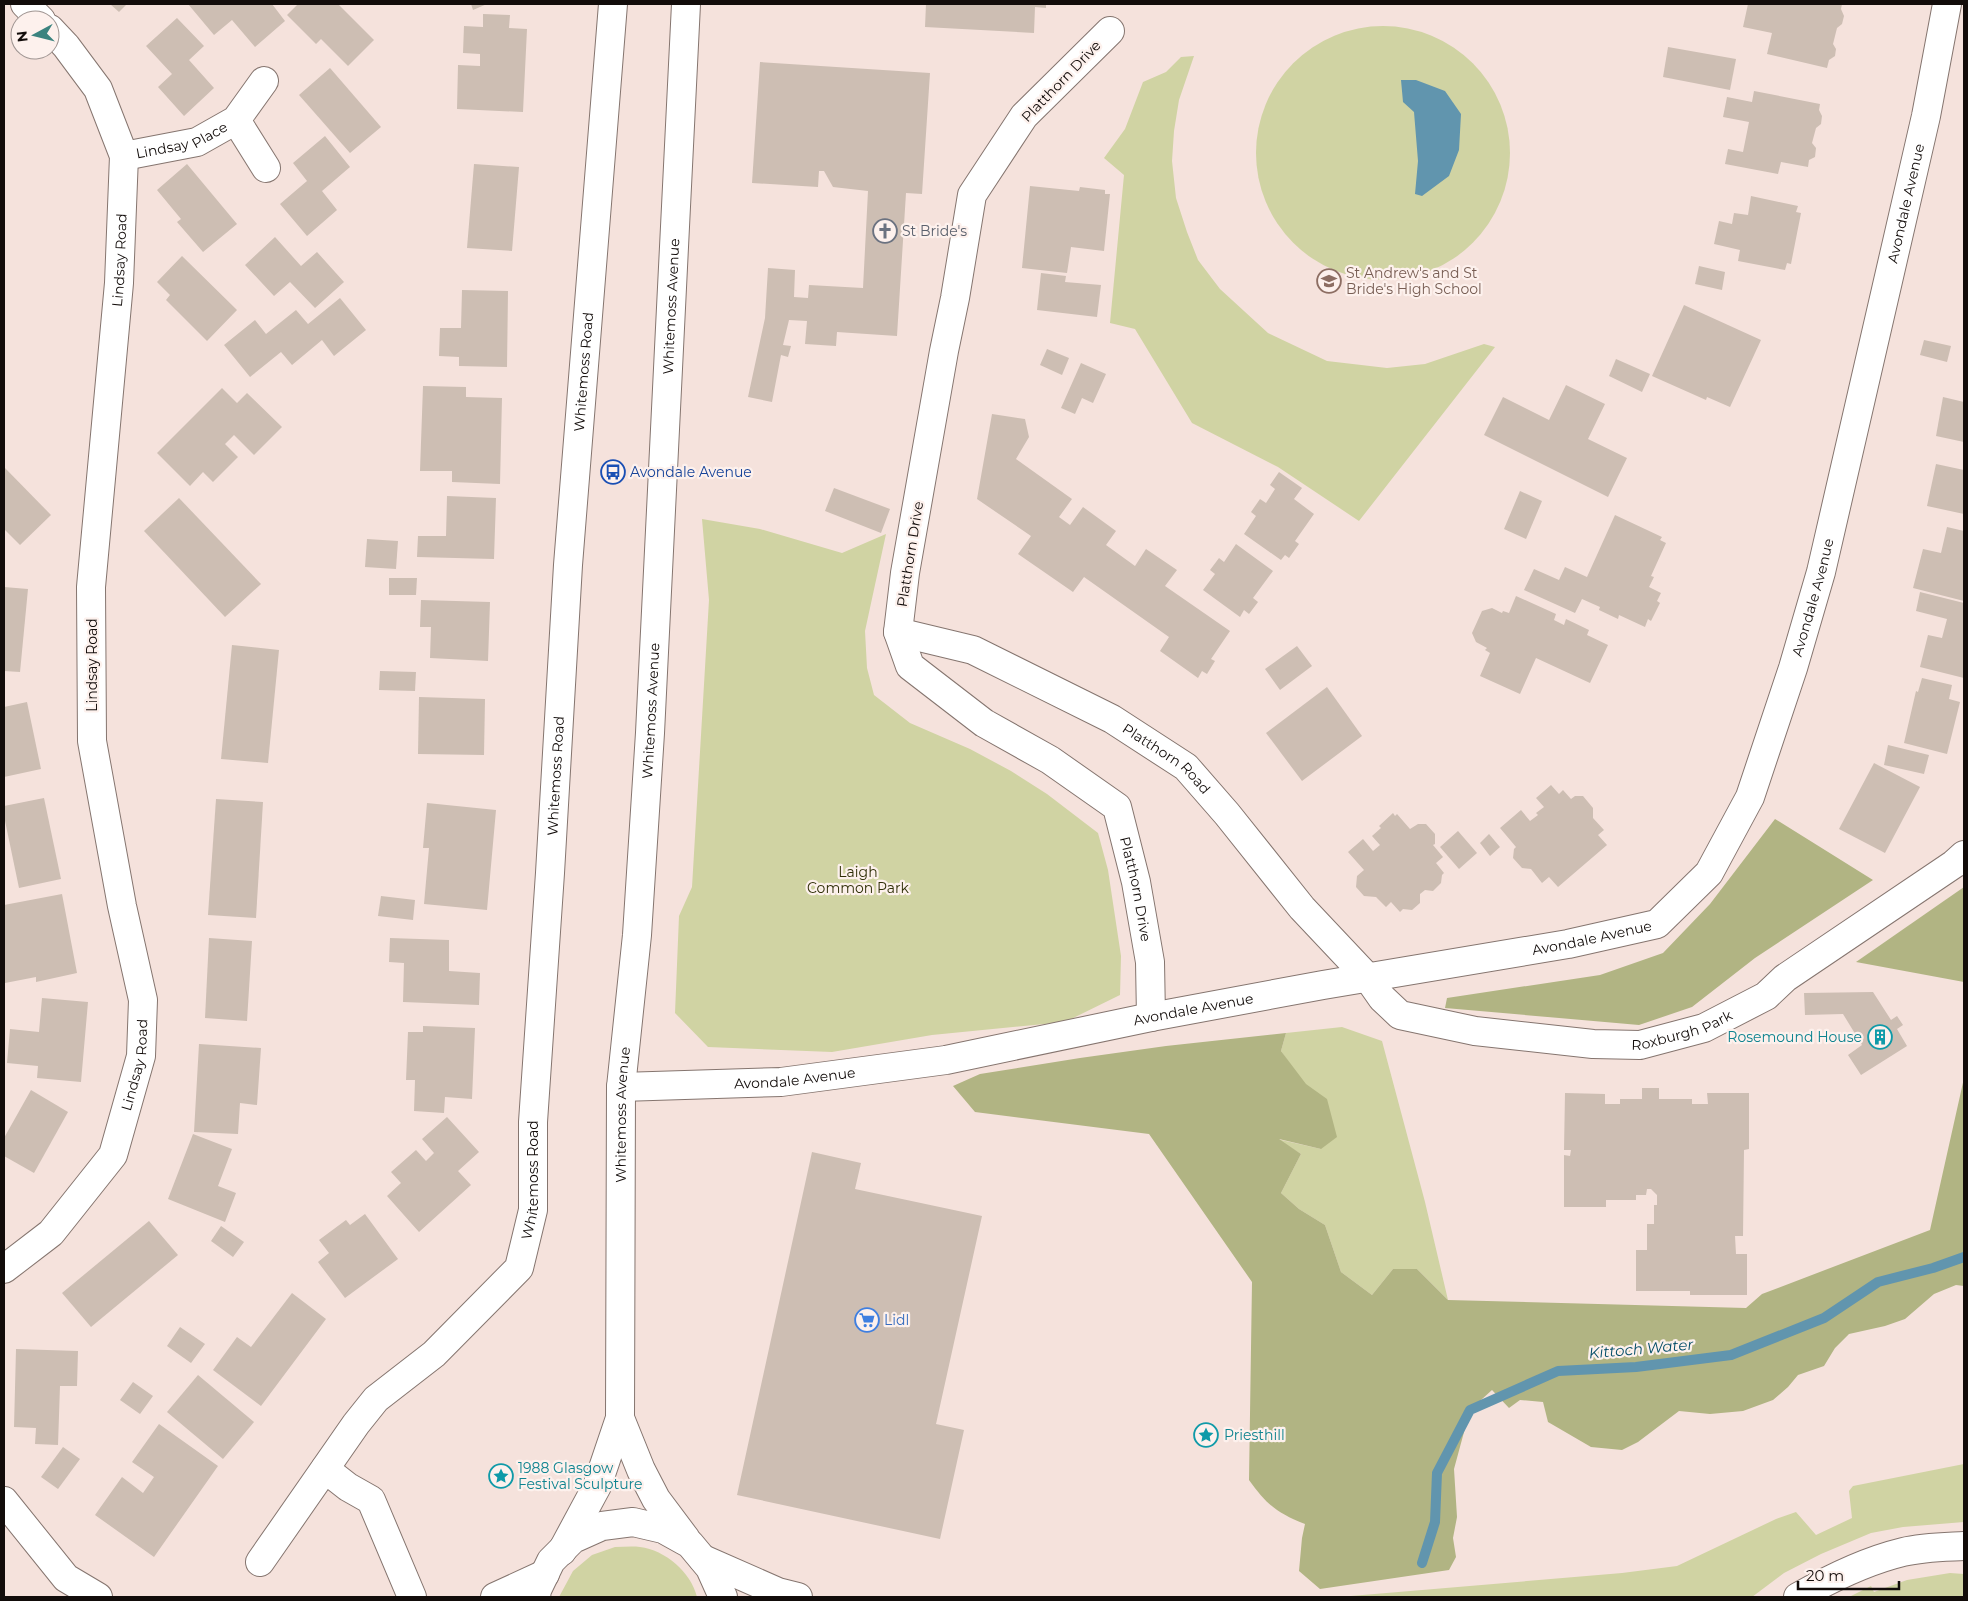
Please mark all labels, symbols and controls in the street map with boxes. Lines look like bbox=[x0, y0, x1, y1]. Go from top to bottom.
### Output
north arrow bbox=[10, 10, 60, 60]
text: N bbox=[12, 30, 32, 43]
street label: Platthorn Drive bbox=[1017, 36, 1105, 126]
street label: Lindsay Place bbox=[134, 118, 231, 163]
street label: Avondale Avenue bbox=[1883, 142, 1928, 265]
street label: Lindsay Road bbox=[108, 213, 131, 308]
church icon: St Bride's bbox=[872, 218, 898, 244]
place label: St Bride's bbox=[902, 222, 967, 240]
street label: Whitemoss Avenue bbox=[659, 238, 683, 375]
place label: St Andrew's and St Bride's High School bbox=[1346, 264, 1482, 298]
school or university icon: St Andrew's and St Bride's High School bbox=[1316, 268, 1342, 294]
street label: Whitemoss Road bbox=[570, 311, 597, 432]
bus stop icon: Avondale Avenue bbox=[600, 459, 626, 485]
place label: Avondale Avenue bbox=[630, 463, 752, 481]
street label: Platthorn Drive bbox=[893, 500, 927, 608]
street label: Avondale Avenue bbox=[1788, 537, 1837, 659]
street label: Lindsay Road bbox=[83, 618, 101, 712]
street label: Whitemoss Avenue bbox=[638, 642, 663, 779]
street label: Whitemoss Road bbox=[543, 715, 568, 836]
street label: Platthorn Road bbox=[1119, 719, 1214, 798]
street label: Platthorn Drive bbox=[1116, 835, 1155, 943]
park label: Laigh Common Park bbox=[807, 863, 910, 897]
street label: Avondale Avenue bbox=[1531, 916, 1653, 959]
street label: Avondale Avenue bbox=[1132, 989, 1255, 1029]
street label: Roxburgh Park bbox=[1631, 1006, 1736, 1054]
street label: Lindsay Road bbox=[117, 1019, 151, 1113]
building icon: Rosemound House bbox=[1867, 1024, 1893, 1050]
place label: Rosemound House bbox=[1727, 1028, 1862, 1046]
street label: Whitemoss Avenue bbox=[612, 1046, 634, 1183]
street label: Avondale Avenue bbox=[734, 1063, 856, 1092]
street label: Whitemoss Road bbox=[517, 1120, 542, 1241]
supermarket icon: Lidl bbox=[854, 1307, 880, 1333]
place label: Lidl bbox=[884, 1311, 909, 1329]
water label: Kittoch Water bbox=[1588, 1334, 1695, 1363]
place icon: Priesthill bbox=[1193, 1422, 1219, 1448]
place label: Priesthill bbox=[1224, 1426, 1285, 1444]
place label: 1988 Glasgow Festival Sculpture bbox=[518, 1459, 643, 1493]
place icon: 1988 Glasgow Festival Sculpture bbox=[488, 1463, 514, 1489]
scale bar bbox=[1798, 1558, 1899, 1590]
text: 20 m bbox=[1806, 1566, 1844, 1585]

